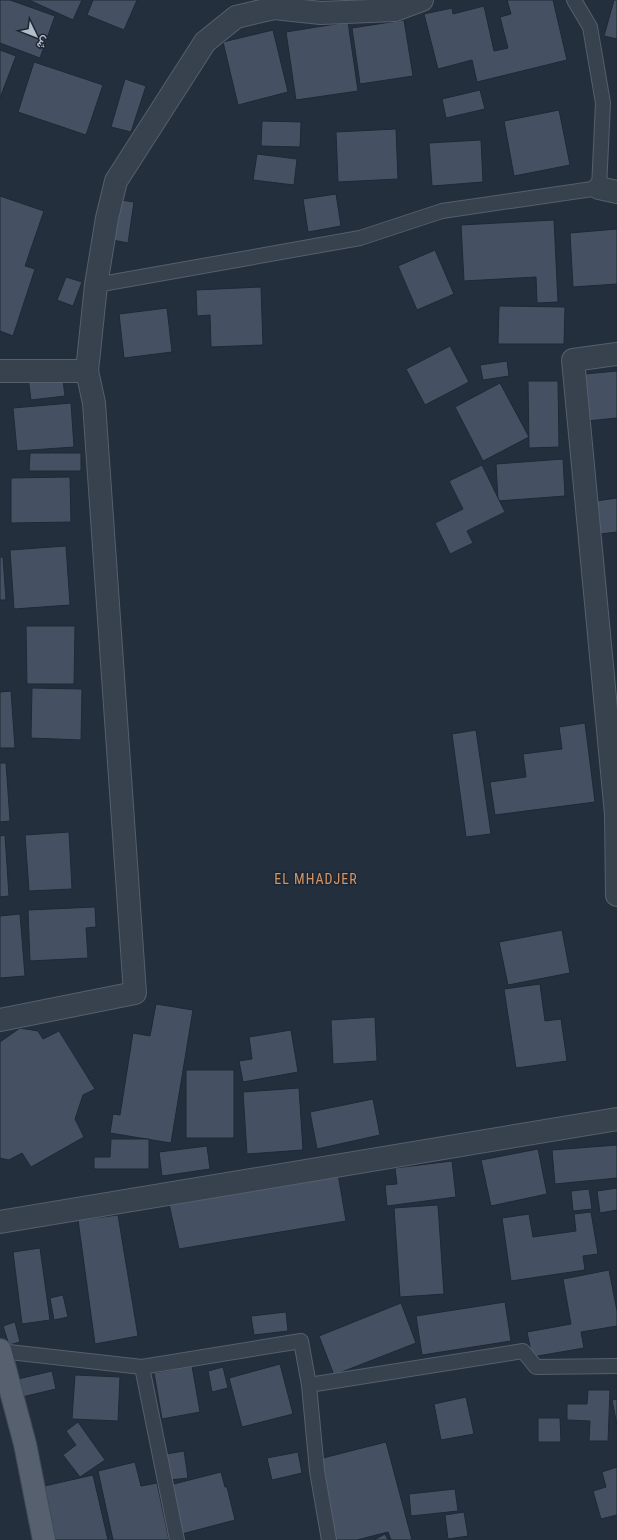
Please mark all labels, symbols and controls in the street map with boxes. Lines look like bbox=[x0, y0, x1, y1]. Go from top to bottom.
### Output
north arrow bbox=[16, 16, 56, 56]
text: ش bbox=[34, 33, 52, 52]
district label: EL MHADJER bbox=[274, 871, 358, 887]

